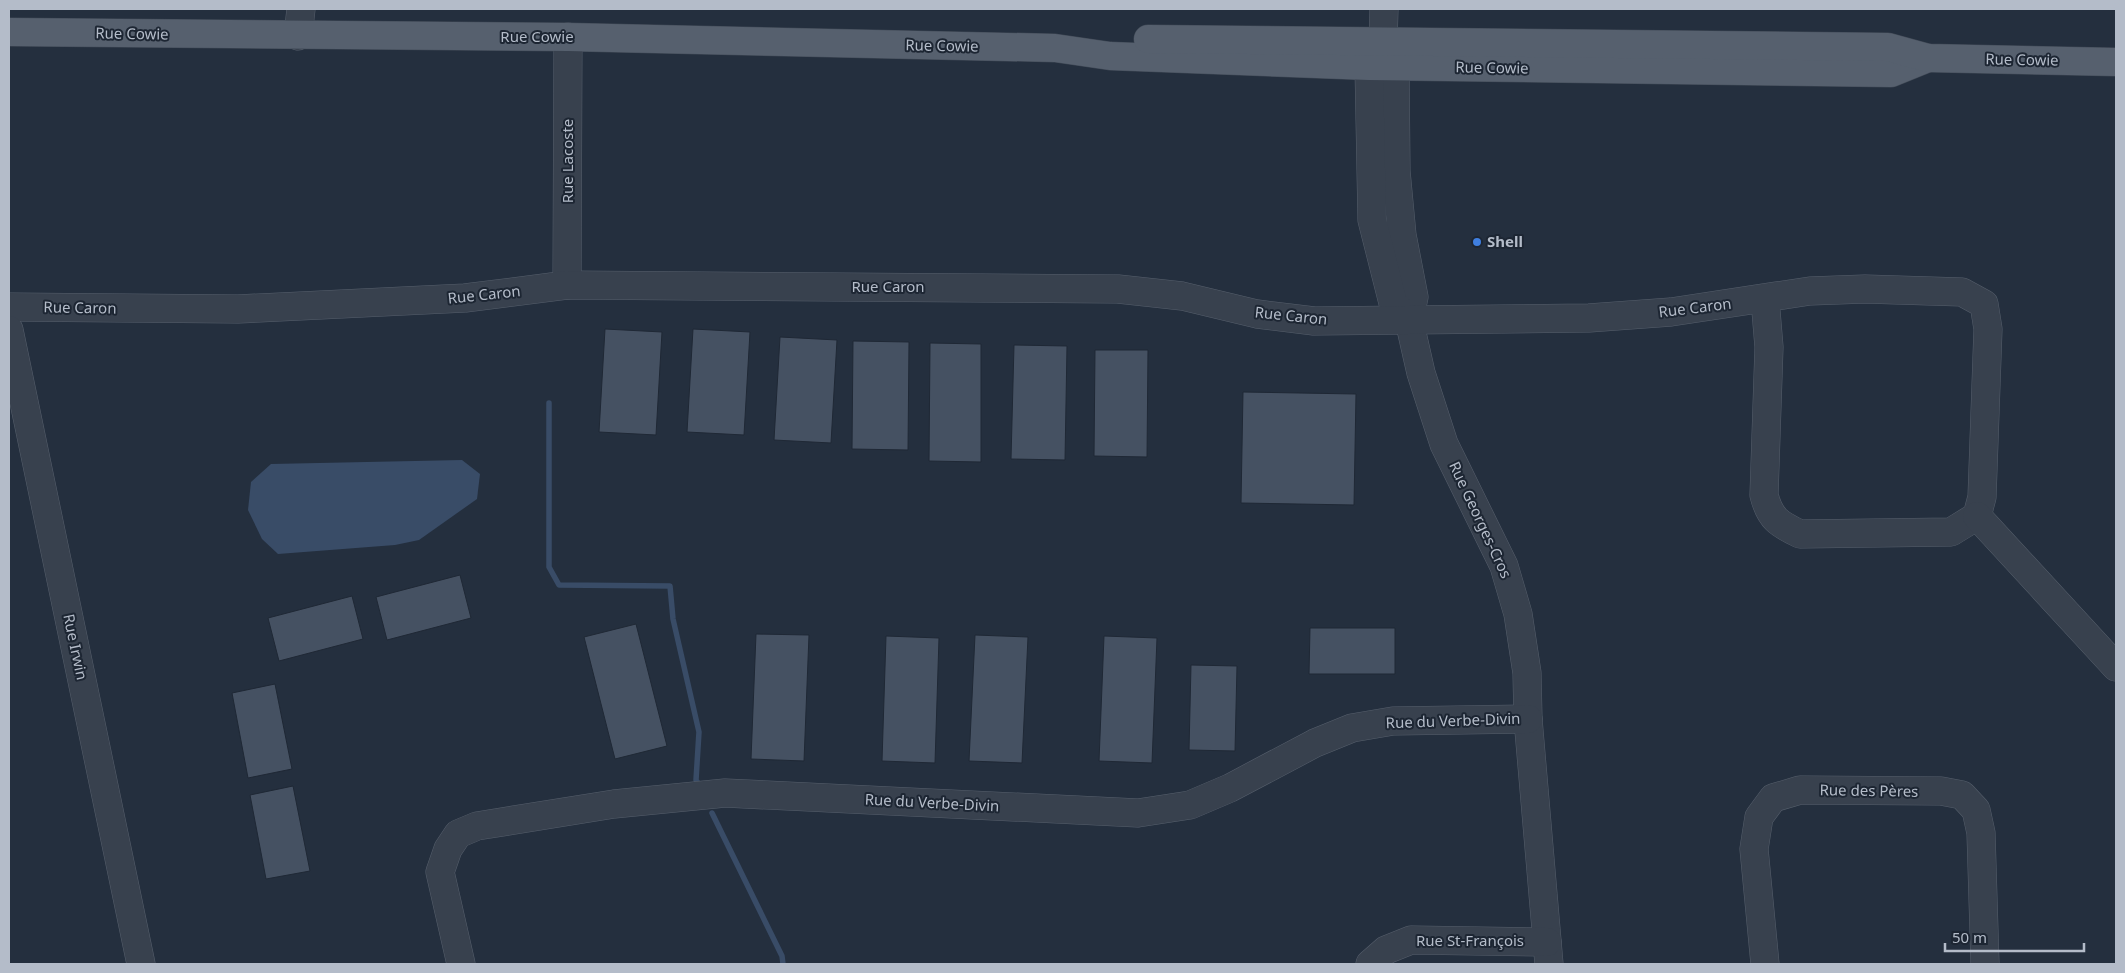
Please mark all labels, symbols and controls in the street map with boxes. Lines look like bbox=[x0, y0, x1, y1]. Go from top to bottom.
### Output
street label: Rue Cowie bbox=[95, 22, 169, 44]
street label: Rue Cowie bbox=[500, 26, 574, 46]
street label: Rue Cowie bbox=[905, 34, 979, 56]
street label: Rue Cowie bbox=[1985, 48, 2059, 70]
street label: Rue Cowie bbox=[1455, 56, 1529, 78]
street label: Rue Lacoste bbox=[557, 119, 577, 203]
place label: Shell bbox=[1487, 231, 1523, 251]
marker: Shell bbox=[1471, 236, 1483, 248]
street label: Rue Caron bbox=[851, 276, 925, 296]
street label: Rue Caron bbox=[446, 280, 521, 308]
street label: Rue Caron bbox=[1657, 293, 1732, 321]
street label: Rue Caron bbox=[43, 296, 117, 318]
street label: Rue Caron bbox=[1254, 301, 1329, 329]
street label: Rue Georges-Cros bbox=[1445, 458, 1517, 581]
street label: Rue Irwin bbox=[59, 612, 93, 682]
street label: Rue du Verbe-Divin bbox=[1385, 708, 1521, 732]
street label: Rue des Pères bbox=[1819, 779, 1919, 801]
street label: Rue du Verbe-Divin bbox=[864, 788, 1000, 816]
scale bar bbox=[1945, 920, 2084, 952]
text: 50 m bbox=[1952, 927, 1987, 947]
street label: Rue St-François bbox=[1416, 930, 1524, 950]

